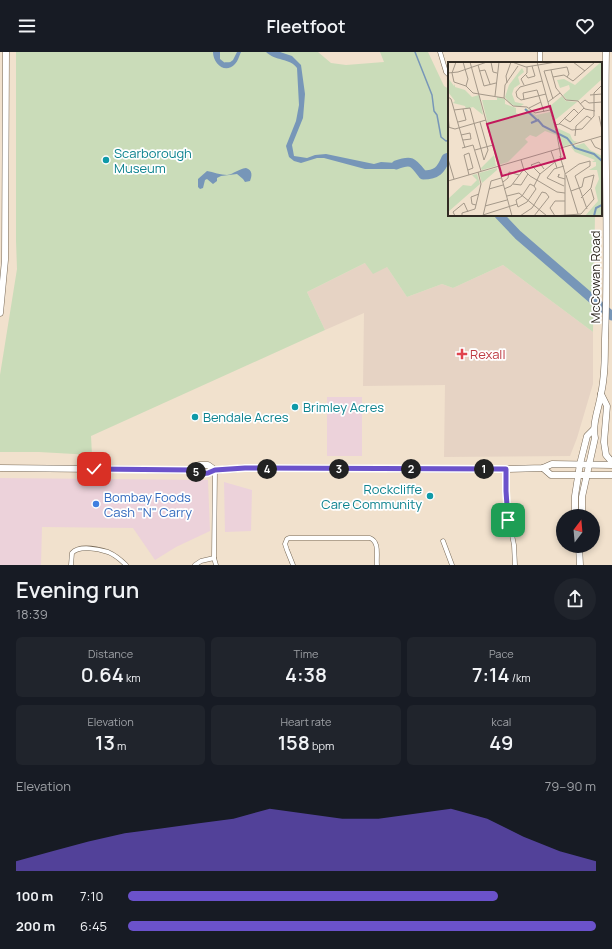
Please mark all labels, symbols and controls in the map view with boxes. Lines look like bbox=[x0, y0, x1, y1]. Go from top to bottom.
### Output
text: Fleetfoot bbox=[267, 14, 346, 38]
icon: menu bbox=[16, 15, 38, 37]
icon: heart bbox=[574, 15, 596, 37]
inset map bbox=[448, 62, 602, 216]
place label: Scarborough Museum bbox=[114, 144, 192, 177]
marker: Scarborough Museum bbox=[101, 155, 111, 165]
street label: McCowan Road bbox=[586, 231, 604, 323]
place label: Rexall bbox=[470, 345, 505, 363]
marker: Rexall bbox=[457, 349, 467, 359]
place label: Brimley Acres bbox=[303, 398, 384, 416]
marker: Brimley Acres bbox=[290, 402, 300, 412]
place label: Bendale Acres bbox=[203, 408, 289, 426]
marker: Bendale Acres bbox=[190, 412, 200, 422]
pin bbox=[77, 452, 111, 486]
icon: check bbox=[83, 458, 105, 480]
pin: 4 bbox=[257, 459, 277, 479]
pin: 3 bbox=[329, 459, 349, 479]
pin: 2 bbox=[401, 459, 421, 479]
pin: 1 bbox=[474, 459, 494, 479]
text: 4 bbox=[264, 461, 270, 476]
text: 3 bbox=[336, 461, 342, 476]
text: 2 bbox=[408, 461, 414, 476]
text: 1 bbox=[482, 461, 486, 476]
pin: 5 bbox=[186, 462, 206, 482]
text: 5 bbox=[193, 464, 199, 479]
place label: Rockcliffe Care Community bbox=[321, 480, 422, 513]
place label: Bombay Foods Cash "N" Carry bbox=[104, 488, 192, 521]
marker: Rockcliffe Care Community bbox=[425, 491, 435, 501]
marker: Bombay Foods Cash "N" Carry bbox=[91, 499, 101, 509]
pin bbox=[491, 503, 525, 537]
icon: arrive bbox=[497, 509, 519, 531]
north arrow bbox=[556, 509, 600, 553]
map controls bbox=[556, 509, 600, 553]
text: Evening run bbox=[16, 575, 139, 605]
button: share bbox=[554, 578, 596, 620]
text: 18:39 bbox=[16, 605, 48, 623]
text: Distance bbox=[88, 646, 133, 661]
text: Time bbox=[294, 646, 318, 661]
text: Pace bbox=[489, 646, 514, 661]
text: 0.64 bbox=[81, 661, 124, 688]
text: 4:38 bbox=[285, 661, 327, 688]
text: 7:14 bbox=[472, 661, 509, 688]
text: km bbox=[124, 670, 141, 685]
text: /km bbox=[509, 670, 531, 685]
text: Elevation bbox=[87, 714, 134, 729]
text: Heart rate bbox=[280, 714, 332, 729]
text: kcal bbox=[491, 714, 511, 729]
text: 13 bbox=[95, 729, 115, 756]
text: 158 bbox=[278, 729, 310, 756]
text: 49 bbox=[489, 729, 513, 756]
text: m bbox=[115, 738, 126, 753]
text: bpm bbox=[310, 738, 334, 753]
text: Elevation bbox=[16, 777, 71, 795]
text: 79–90 m bbox=[545, 777, 596, 795]
text: 100 m bbox=[16, 887, 53, 905]
text: 7:10 bbox=[80, 887, 103, 905]
text: 200 m bbox=[16, 917, 55, 935]
text: 6:45 bbox=[80, 917, 107, 935]

